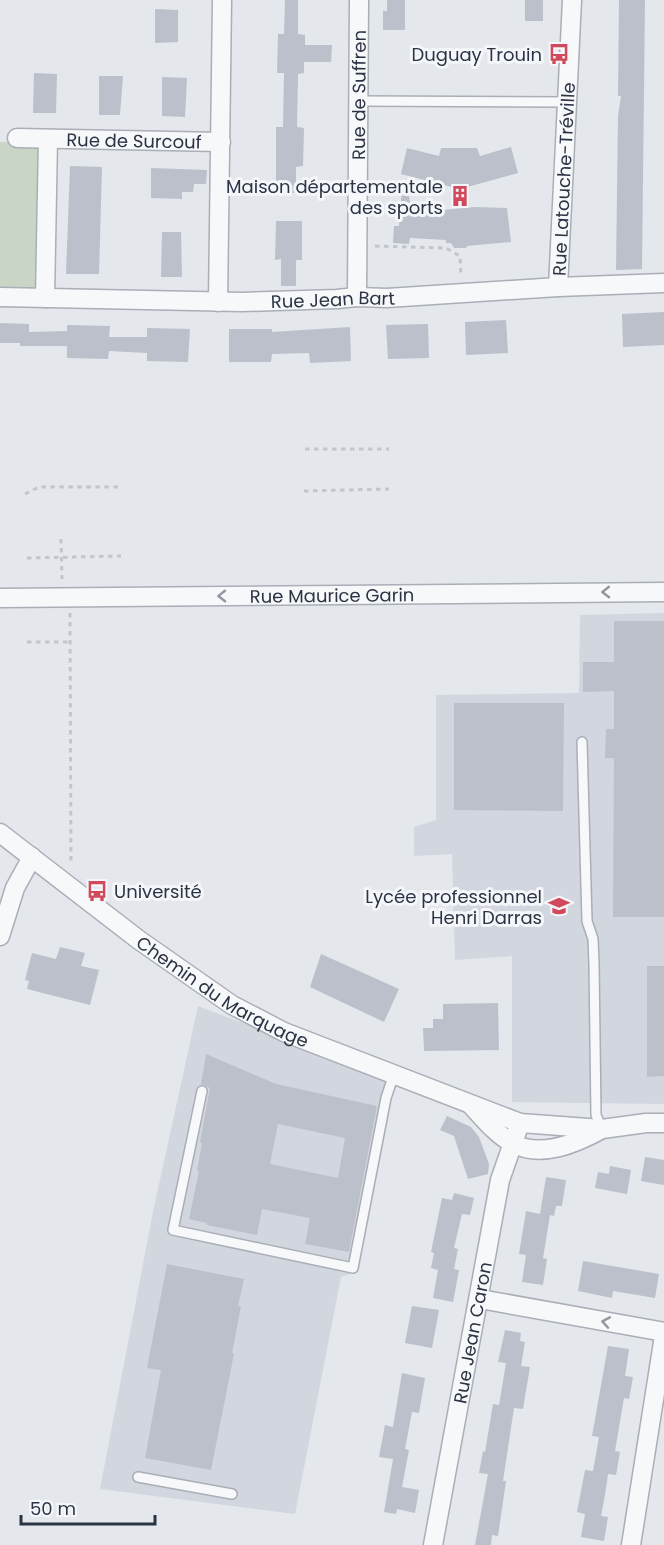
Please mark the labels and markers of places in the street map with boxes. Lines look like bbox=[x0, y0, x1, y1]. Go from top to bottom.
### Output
place label: Duguay Trouin bbox=[412, 42, 542, 67]
bus stop icon: Duguay Trouin bbox=[547, 42, 571, 66]
place label: Maison départementale des sports bbox=[226, 174, 443, 220]
building icon: Maison départementale des sports bbox=[448, 184, 472, 208]
bus stop icon: Université bbox=[85, 879, 109, 903]
place label: Université bbox=[114, 879, 202, 904]
place label: Lycée professionnel Henri Darras bbox=[365, 884, 542, 930]
school or university icon: Lycée professionnel Henri Darras bbox=[547, 894, 571, 918]

